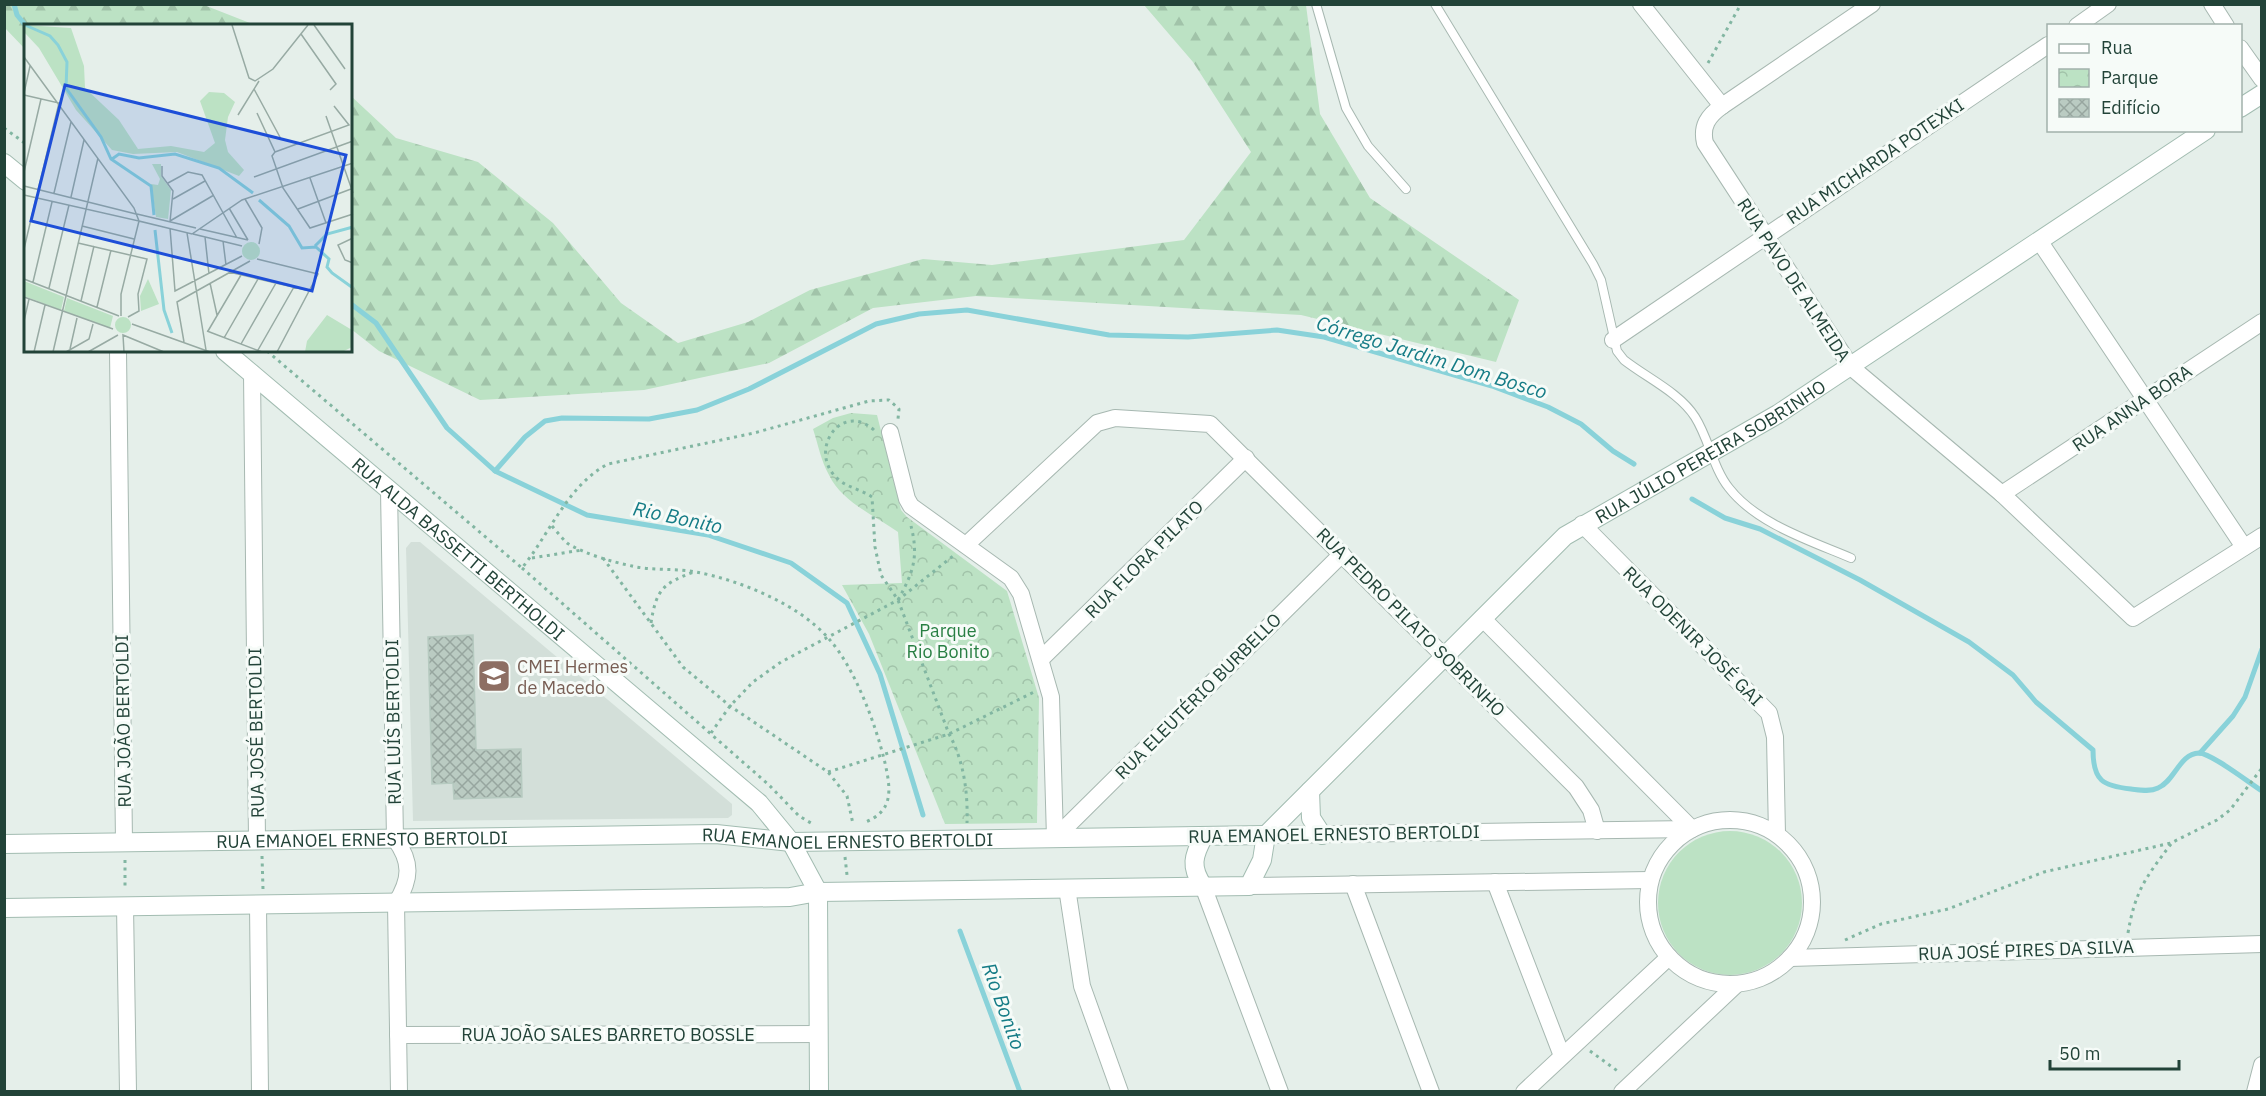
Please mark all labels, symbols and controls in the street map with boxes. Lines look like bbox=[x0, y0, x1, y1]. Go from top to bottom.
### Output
inset map bbox=[24, 24, 352, 352]
legend bbox=[2047, 24, 2242, 132]
text: Rua bbox=[2101, 36, 2133, 59]
text: Parque bbox=[2101, 66, 2159, 89]
street label: RUA MICHARDA POTEXKI bbox=[1782, 93, 1968, 229]
text: Edifício bbox=[2101, 96, 2160, 119]
street label: RUA PAVO DE ALMEIDA bbox=[1732, 194, 1856, 367]
water label: Córrego Jardim Dom Bosco bbox=[1313, 309, 1551, 405]
street label: RUA ANNA BORA bbox=[2068, 359, 2197, 457]
street label: RUA JÚLIO PEREIRA SOBRINHO bbox=[1591, 374, 1830, 528]
street label: RUA ALDA BASSETTI BERTHOLDI bbox=[348, 452, 570, 645]
water label: Rio Bonito bbox=[631, 494, 725, 540]
street label: RUA FLORA PILATO bbox=[1080, 495, 1208, 623]
street label: RUA PEDRO PILATO SOBRINHO bbox=[1312, 523, 1510, 721]
street label: RUA ODENIR JOSÉ GAI bbox=[1618, 561, 1768, 711]
street label: RUA ELEUTÉRIO BURBELLO bbox=[1110, 608, 1286, 784]
park label: Parque Rio Bonito bbox=[906, 619, 990, 663]
street label: RUA JOÃO BERTOLDI bbox=[110, 634, 136, 808]
street label: RUA LUÍS BERTOLDI bbox=[380, 639, 406, 805]
street label: RUA JOSÉ BERTOLDI bbox=[243, 648, 269, 818]
place label: CMEI Hermes de Macedo bbox=[517, 655, 628, 699]
school or university icon: CMEI Hermes de Macedo bbox=[476, 658, 512, 694]
street label: RUA EMANOEL ERNESTO BERTOLDI bbox=[1188, 820, 1480, 848]
street label: RUA EMANOEL ERNESTO BERTOLDI bbox=[702, 822, 994, 854]
street label: RUA EMANOEL ERNESTO BERTOLDI bbox=[216, 825, 508, 853]
street label: RUA JOSÉ PIRES DA SILVA bbox=[1918, 935, 2135, 965]
water label: Rio Bonito bbox=[976, 959, 1032, 1053]
street label: RUA JOÃO SALES BARRETO BOSSLE bbox=[461, 1023, 755, 1046]
scale bar bbox=[2050, 1033, 2179, 1071]
text: 50 m bbox=[2059, 1042, 2101, 1065]

